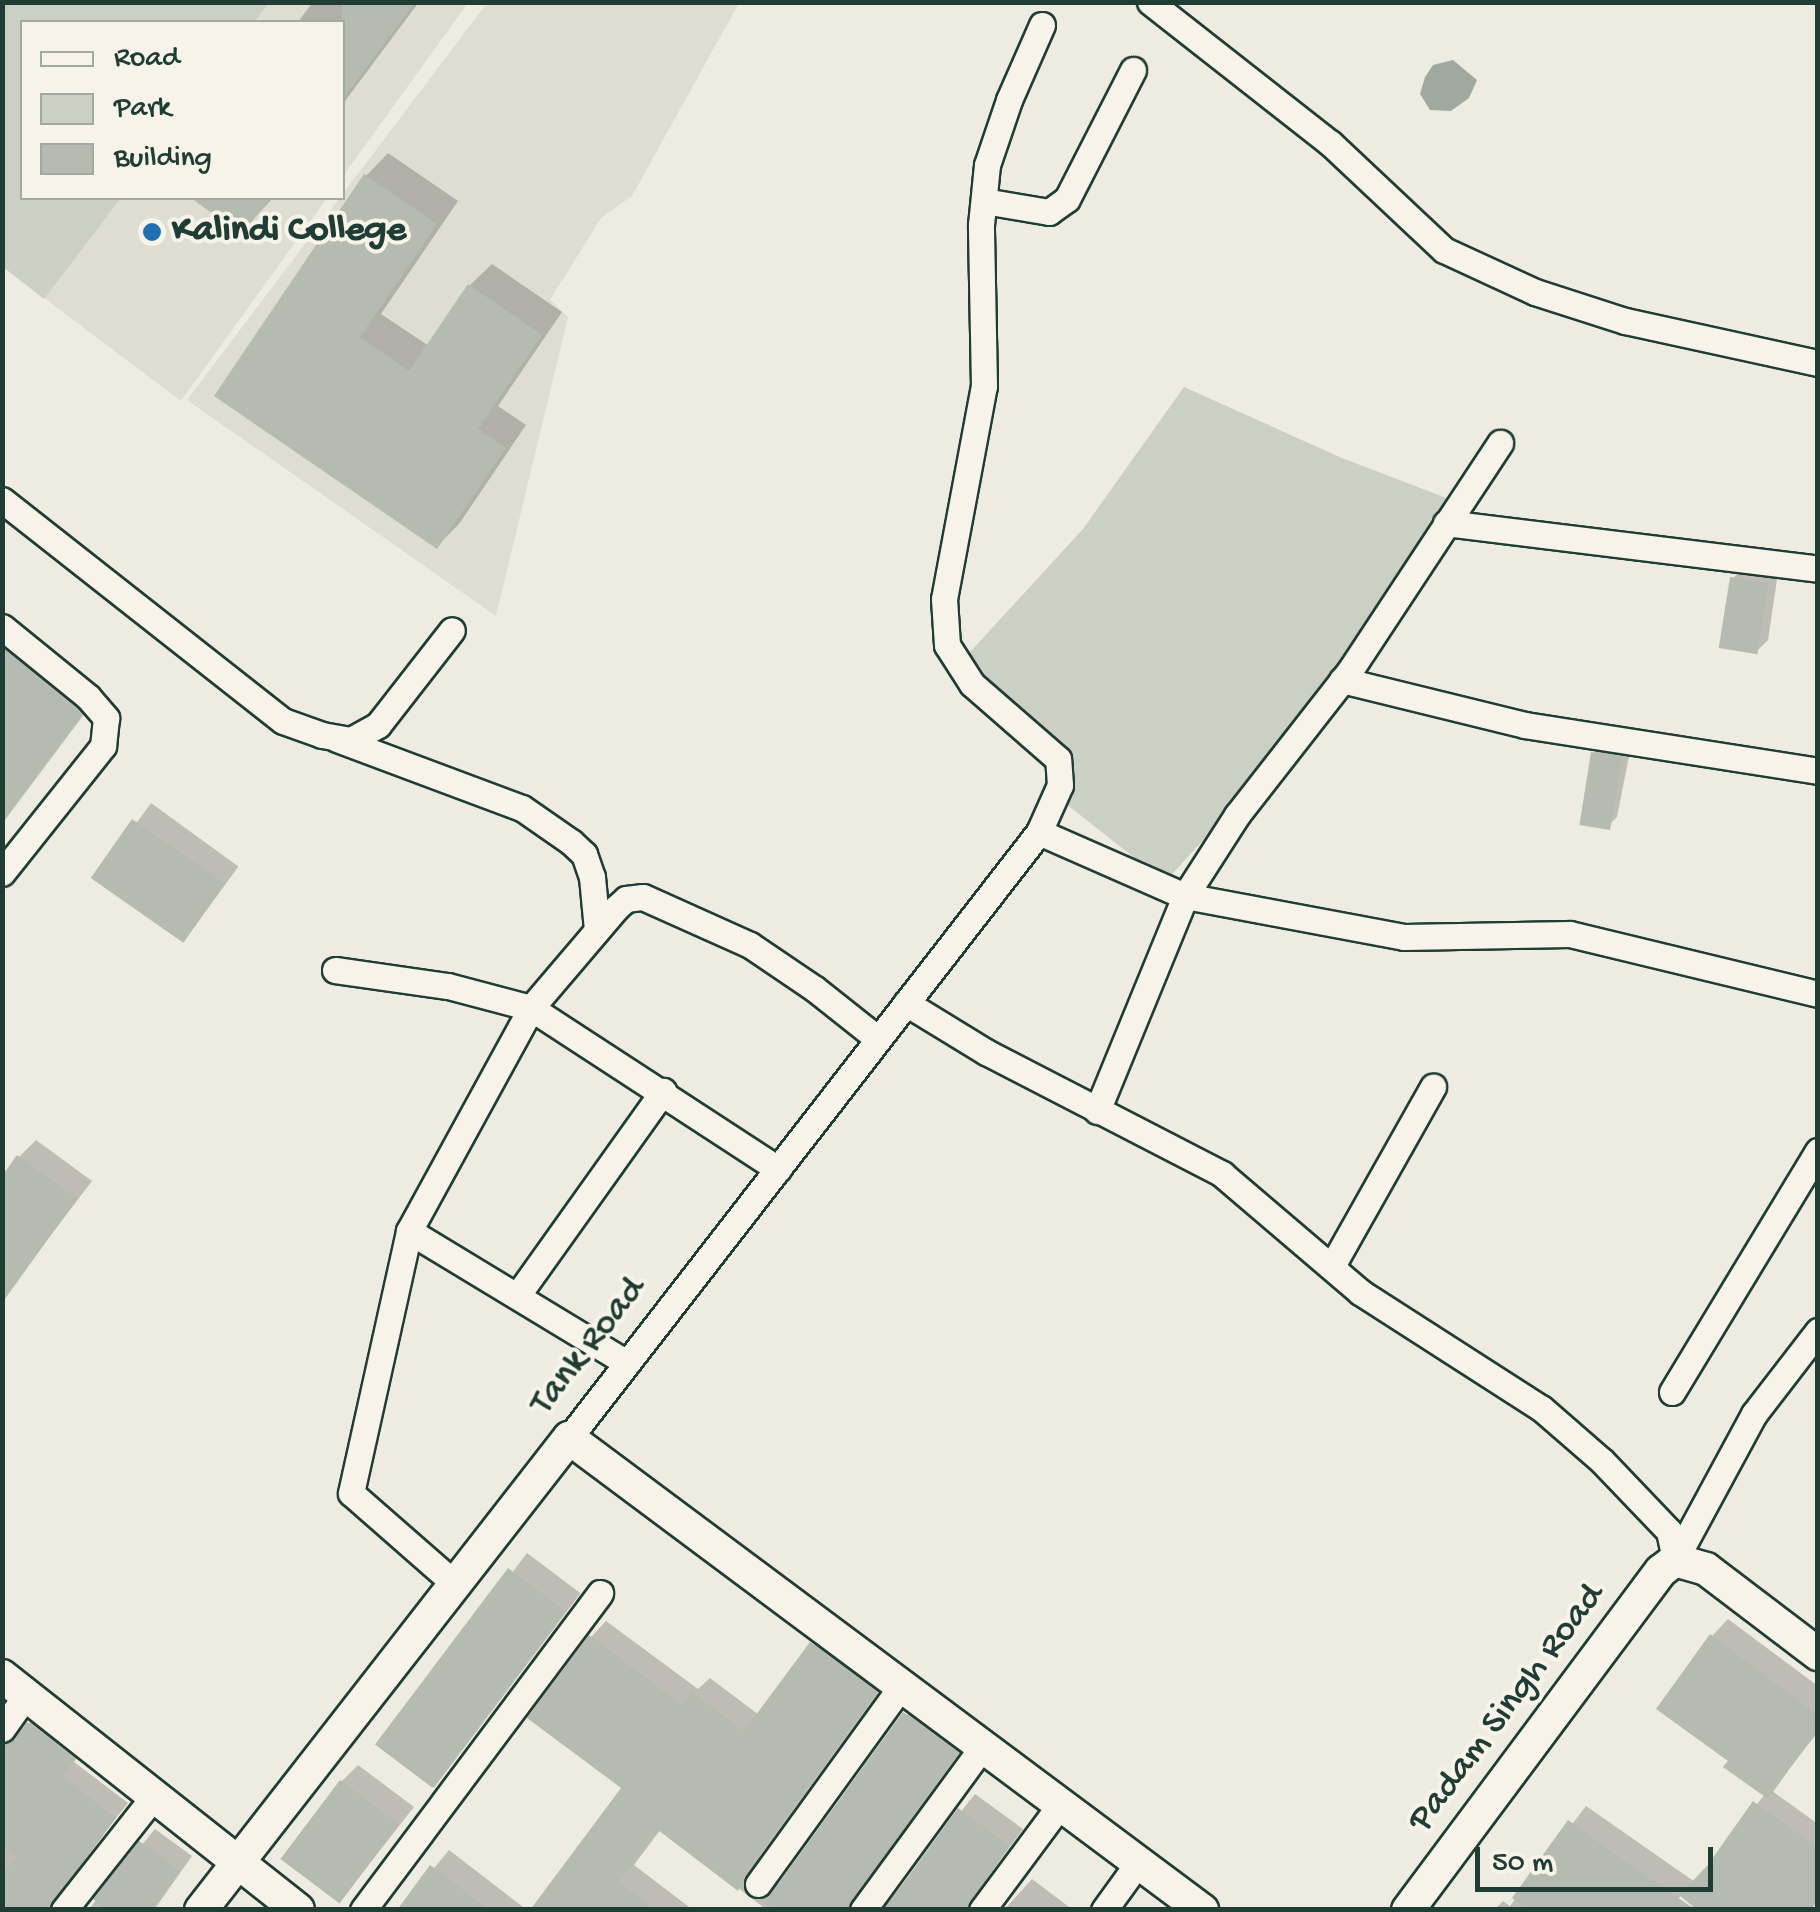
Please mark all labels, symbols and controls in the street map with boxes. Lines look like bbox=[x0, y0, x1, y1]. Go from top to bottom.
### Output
legend bbox=[20, 20, 345, 200]
text: Road bbox=[114, 42, 180, 77]
text: Park bbox=[114, 92, 171, 127]
text: Building bbox=[114, 142, 212, 177]
place label: Kalindi College bbox=[172, 209, 406, 255]
marker: Kalindi College bbox=[141, 221, 163, 243]
street label: Tank Road bbox=[521, 1269, 657, 1425]
street label: Padam Singh Road bbox=[1400, 1576, 1616, 1842]
scale bar bbox=[1480, 1827, 1718, 1889]
text: 50 m bbox=[1492, 1847, 1553, 1882]

